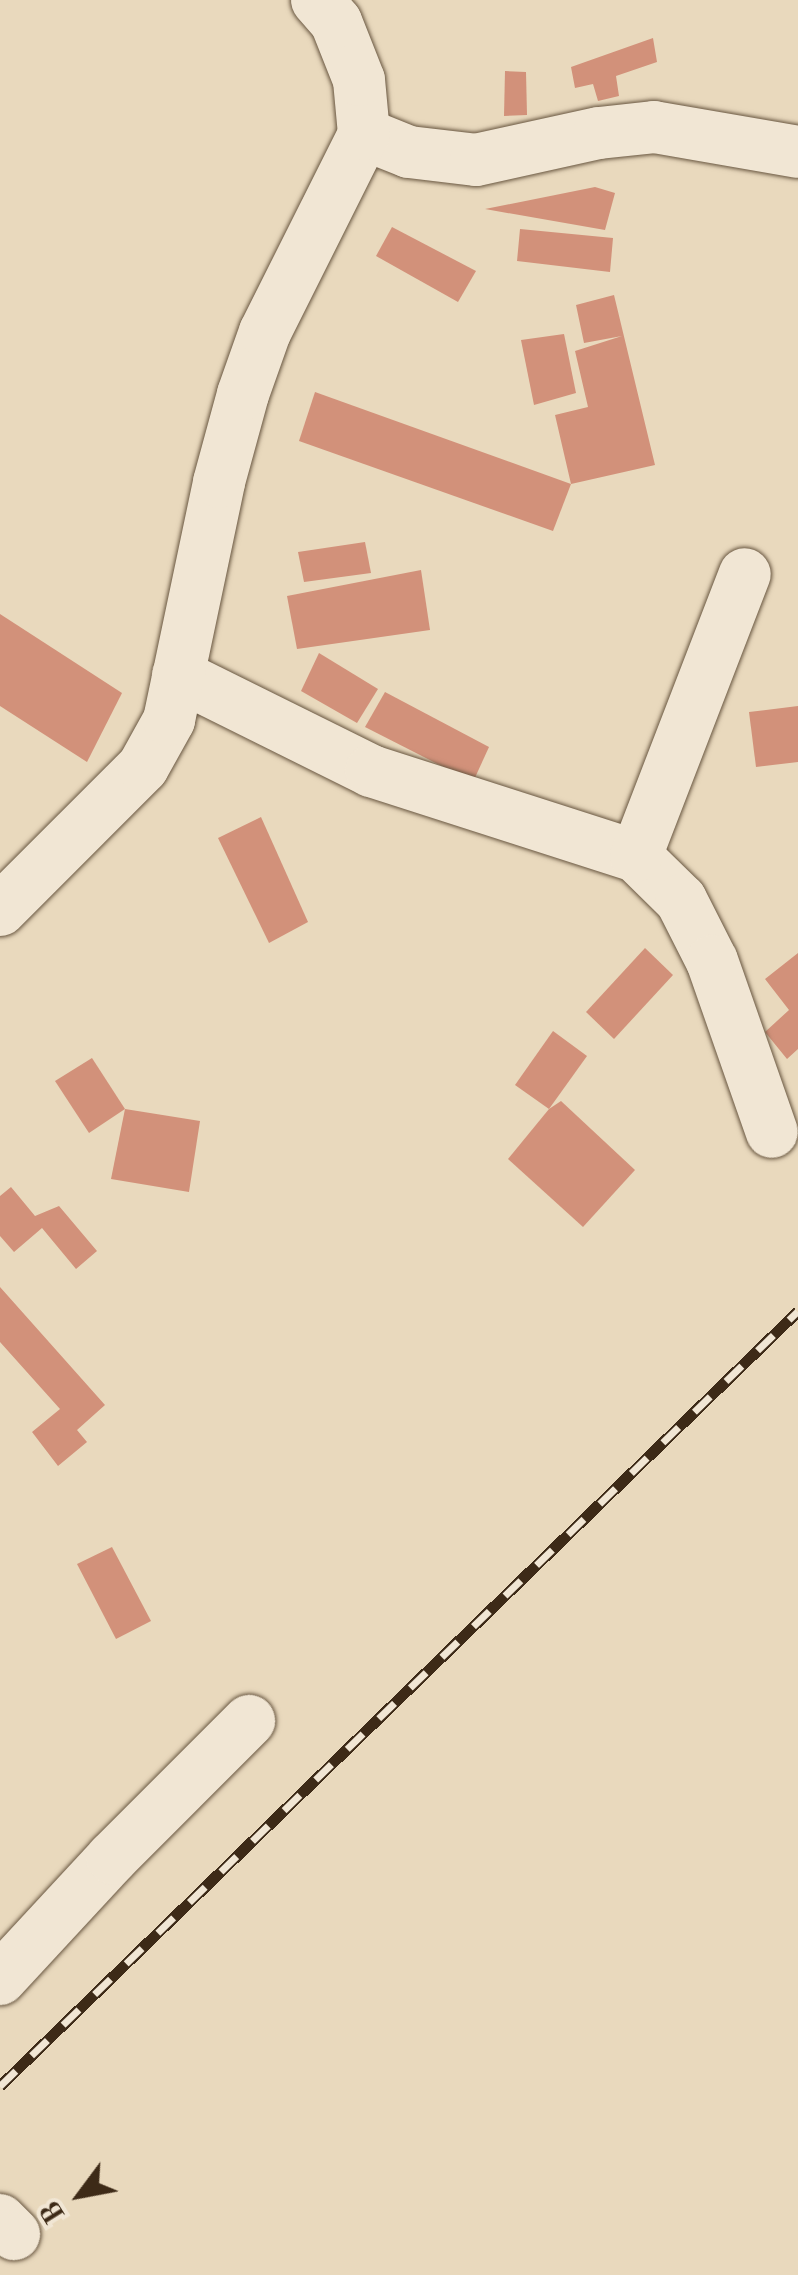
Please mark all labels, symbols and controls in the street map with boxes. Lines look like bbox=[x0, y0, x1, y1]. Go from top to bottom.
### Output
north arrow bbox=[30, 2145, 130, 2245]
text: B bbox=[37, 2195, 72, 2227]

